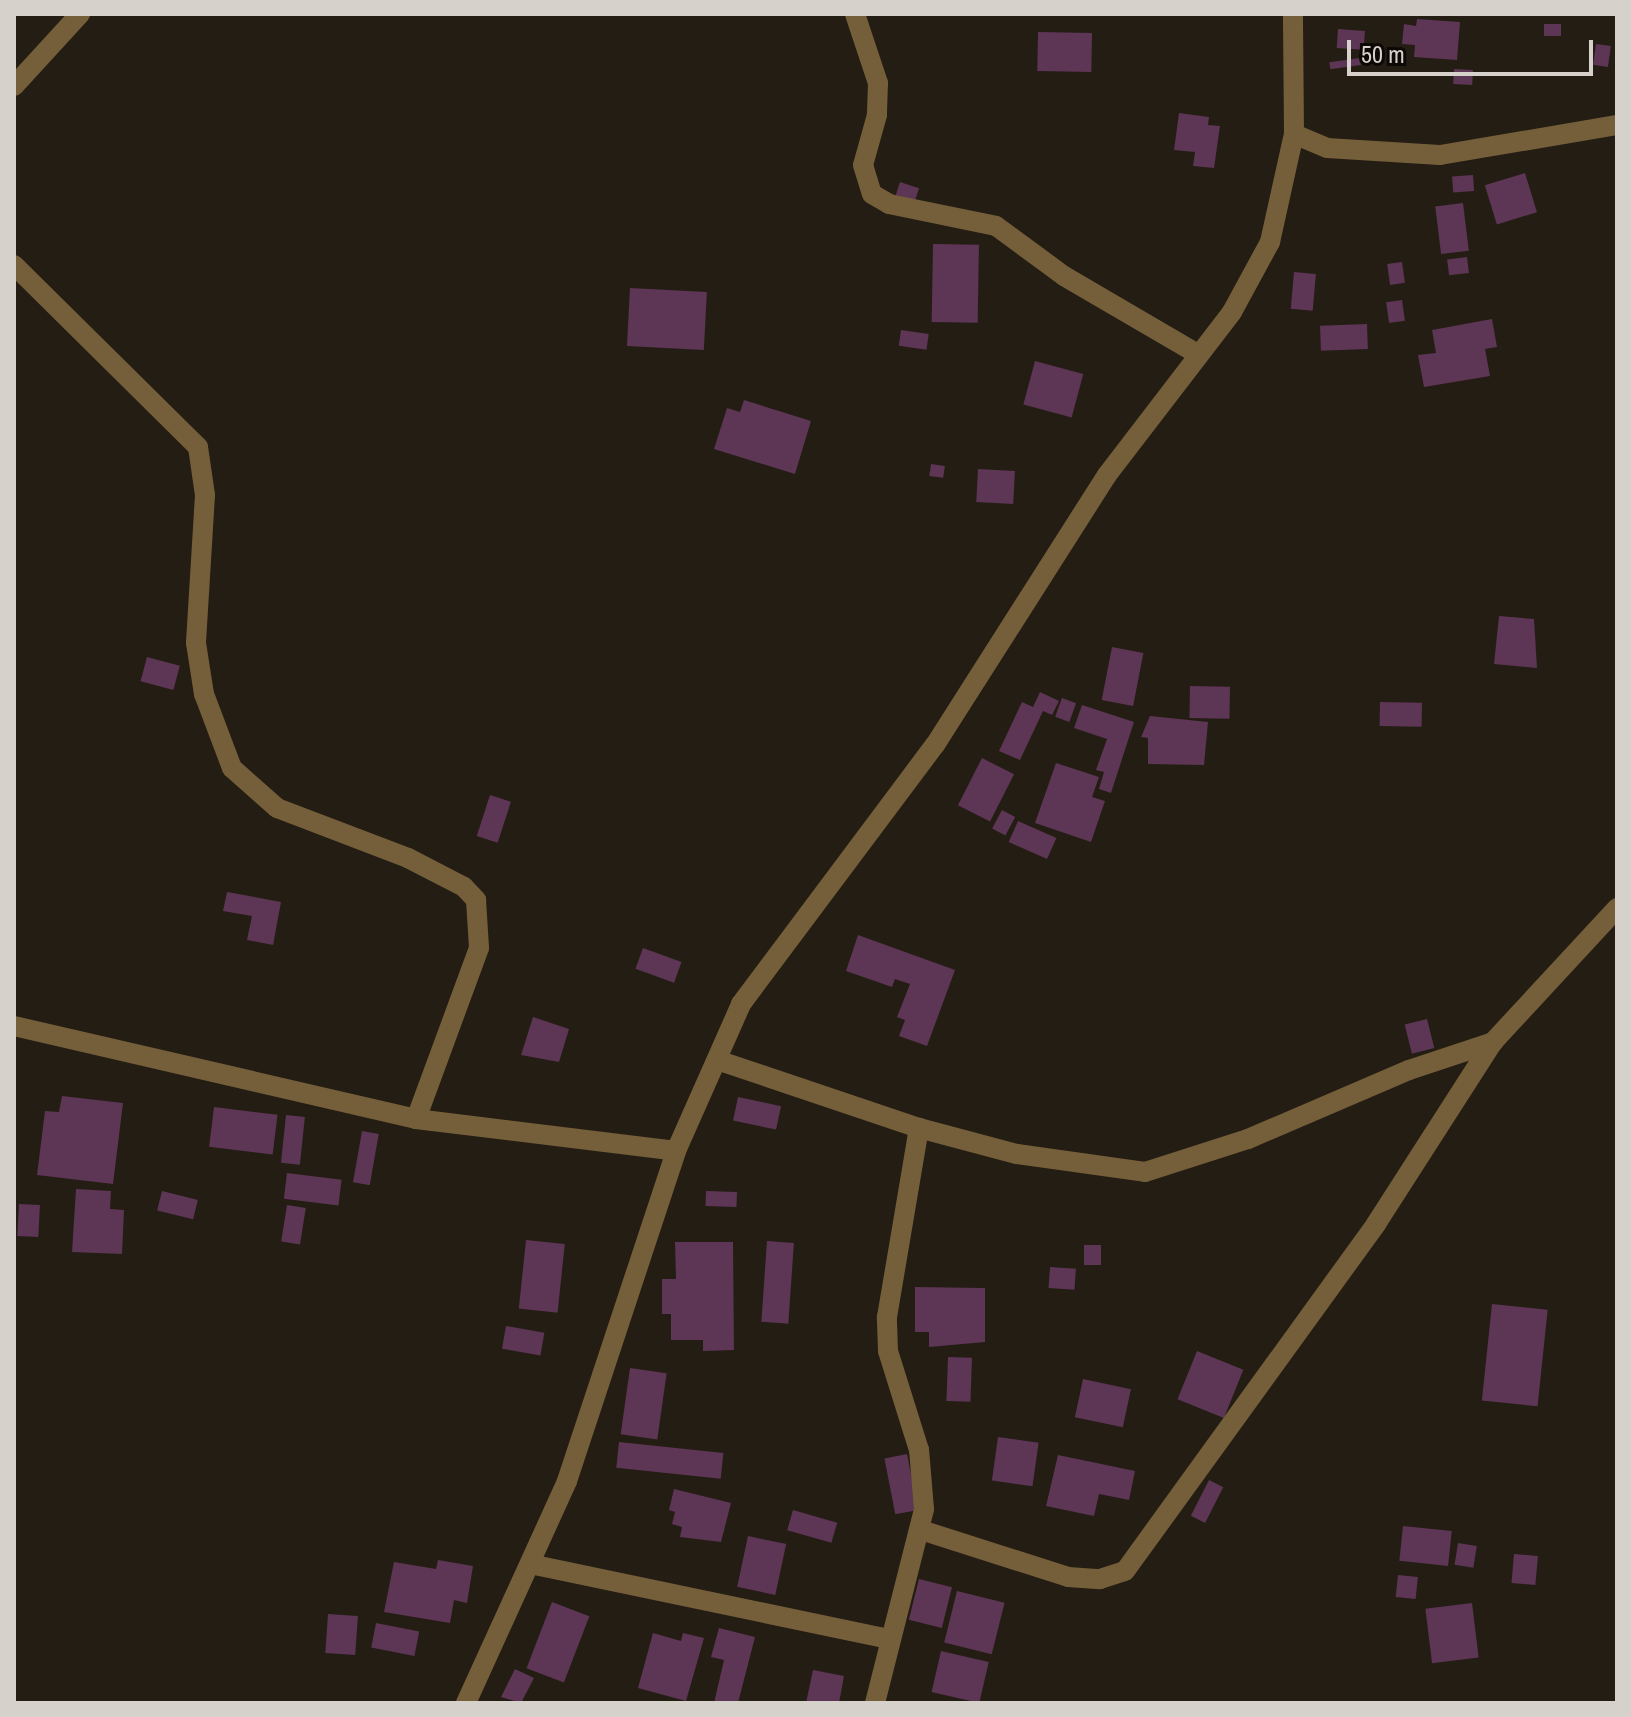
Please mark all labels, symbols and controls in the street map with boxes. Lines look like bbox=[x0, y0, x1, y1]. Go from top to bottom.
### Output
scale bar bbox=[1351, 24, 1597, 74]
text: 50 m bbox=[1361, 38, 1405, 70]

